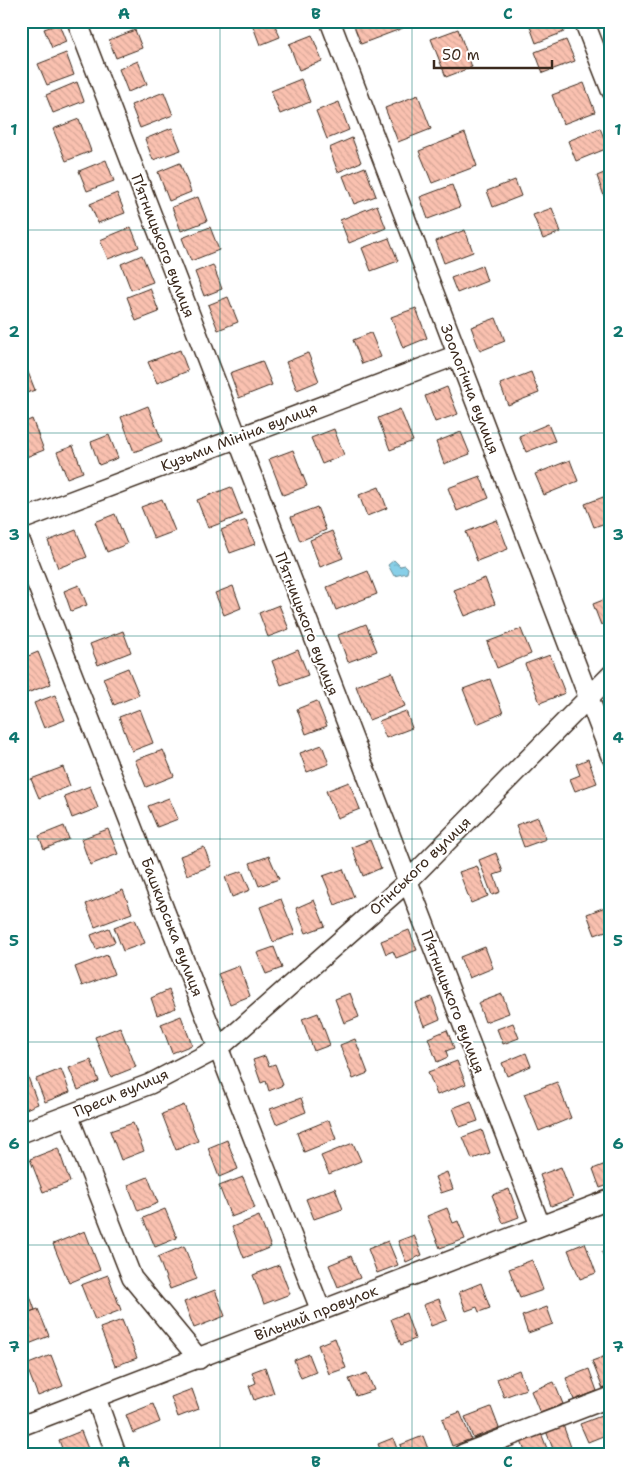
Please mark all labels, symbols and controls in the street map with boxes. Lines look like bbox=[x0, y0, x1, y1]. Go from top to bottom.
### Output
text: A bbox=[118, 3, 130, 24]
text: B bbox=[311, 3, 321, 24]
text: C bbox=[503, 3, 513, 24]
scale bar bbox=[434, 38, 552, 70]
text: 50 m bbox=[442, 45, 480, 65]
text: 1 bbox=[10, 119, 18, 140]
text: 1 bbox=[614, 119, 622, 140]
street label: П’ятницького вулиця bbox=[126, 171, 200, 321]
text: 2 bbox=[8, 321, 20, 342]
street label: Зоологічна вулиця bbox=[436, 321, 504, 457]
text: 2 bbox=[612, 321, 624, 342]
street label: Кузьми Мініна вулиця bbox=[158, 398, 320, 476]
text: 3 bbox=[8, 524, 20, 545]
text: 3 bbox=[612, 524, 624, 545]
street label: П’ятницького вулиця bbox=[270, 549, 344, 699]
text: 4 bbox=[8, 727, 20, 748]
text: 4 bbox=[612, 727, 624, 748]
street label: Огінського вулиця bbox=[365, 812, 475, 920]
street label: Башкирська вулиця bbox=[136, 855, 208, 999]
street label: П’ятницького вулиця bbox=[416, 927, 490, 1077]
text: 5 bbox=[9, 930, 19, 951]
text: 5 bbox=[613, 930, 623, 951]
street label: Преси вулиця bbox=[71, 1064, 171, 1122]
text: 6 bbox=[8, 1133, 20, 1154]
text: 6 bbox=[612, 1133, 624, 1154]
street label: Вільний провулок bbox=[252, 1280, 380, 1346]
text: 7 bbox=[8, 1336, 20, 1357]
text: 7 bbox=[612, 1336, 624, 1357]
text: A bbox=[118, 1451, 130, 1472]
text: B bbox=[311, 1451, 321, 1472]
text: C bbox=[503, 1451, 513, 1472]

